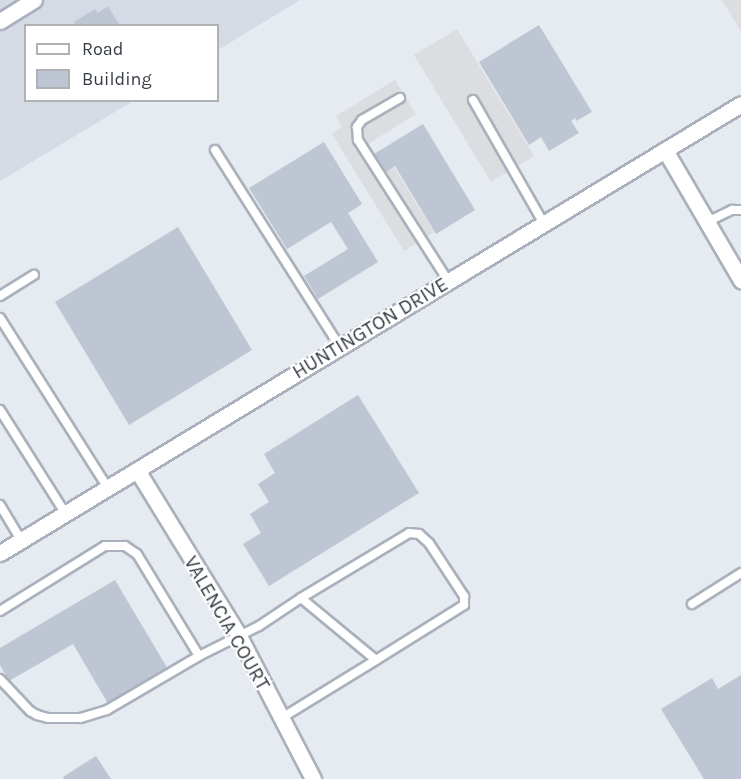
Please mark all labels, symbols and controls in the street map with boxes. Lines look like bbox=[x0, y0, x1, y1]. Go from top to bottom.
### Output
legend bbox=[24, 24, 219, 102]
text: Road bbox=[82, 38, 123, 60]
text: Building bbox=[82, 68, 152, 90]
street label: HUNTINGTON DRIVE bbox=[288, 272, 452, 384]
street label: VALENCIA COURT bbox=[179, 552, 275, 694]

